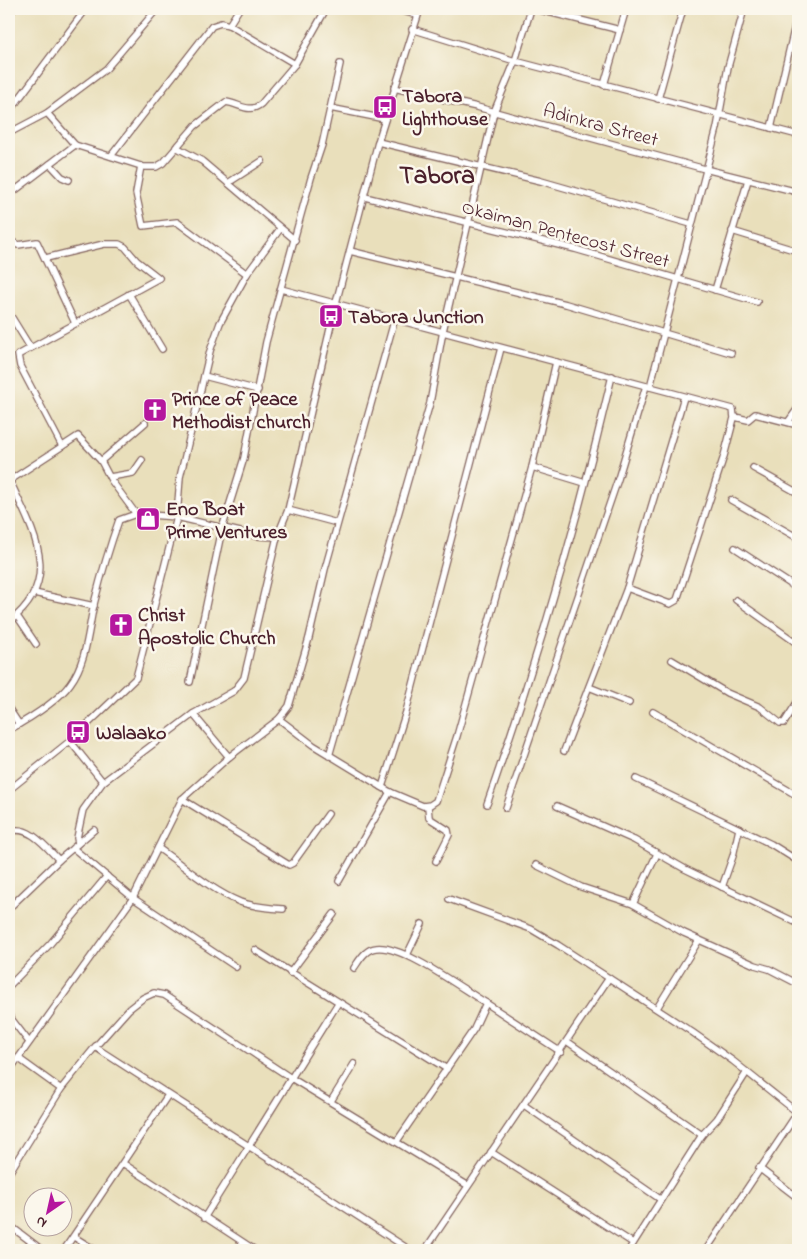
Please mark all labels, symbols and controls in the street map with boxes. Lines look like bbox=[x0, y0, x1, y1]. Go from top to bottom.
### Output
place label: Tabora Lighthouse bbox=[402, 83, 489, 136]
bus stop icon: Tabora Lighthouse bbox=[372, 94, 398, 120]
street label: Adinkra Street bbox=[540, 97, 661, 156]
district label: Tabora bbox=[399, 159, 475, 195]
street label: Okaiman Pentecost Street bbox=[458, 194, 673, 277]
bus stop icon: Tabora Junction bbox=[318, 303, 344, 329]
place label: Tabora Junction bbox=[348, 304, 484, 333]
place label: Prince of Peace Methodist church bbox=[172, 386, 311, 438]
church icon: Prince of Peace Methodist church bbox=[142, 397, 168, 423]
place label: Eno Boat Prime Ventures bbox=[166, 496, 287, 548]
shop icon: Eno Boat Prime Ventures bbox=[135, 506, 161, 532]
place label: Christ Apostolic Church bbox=[138, 602, 276, 654]
church icon: Christ Apostolic Church bbox=[108, 612, 134, 638]
bus stop icon: Walaako bbox=[65, 719, 91, 745]
place label: Walaako bbox=[96, 720, 166, 749]
north arrow bbox=[22, 1186, 72, 1236]
text: N bbox=[32, 1210, 51, 1233]

